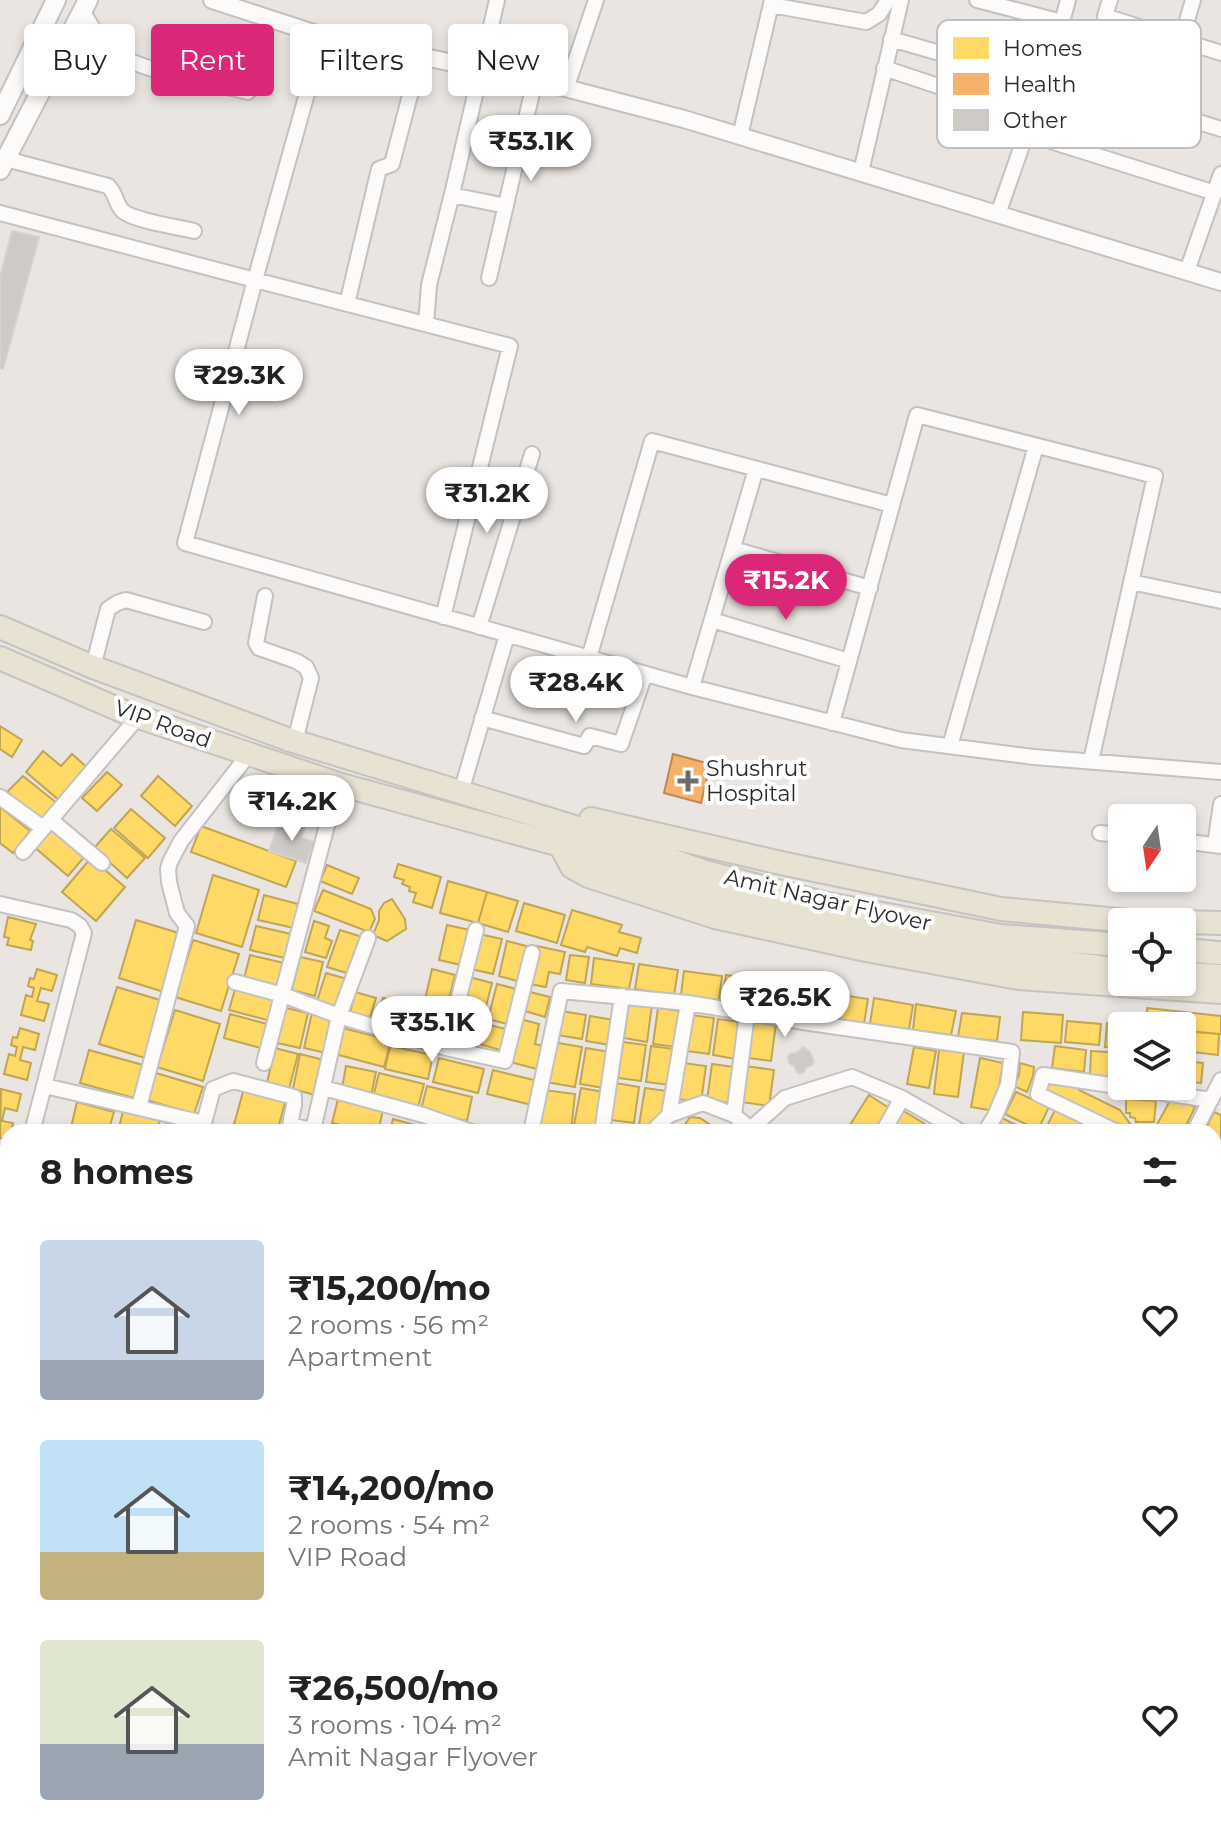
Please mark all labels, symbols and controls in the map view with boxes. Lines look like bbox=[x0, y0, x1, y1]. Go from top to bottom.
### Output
legend bbox=[937, 20, 1201, 148]
chip: Buy bbox=[24, 24, 135, 96]
chip: Rent bbox=[151, 24, 274, 96]
chip: Filters bbox=[290, 24, 432, 96]
chip: New bbox=[448, 24, 568, 96]
text: Homes bbox=[1003, 35, 1082, 62]
text: Health bbox=[1003, 71, 1076, 98]
text: Other bbox=[1003, 107, 1067, 134]
pin: ₹53.1K bbox=[466, 115, 596, 183]
text: ₹53.1K bbox=[488, 125, 574, 157]
pin: ₹29.3K bbox=[174, 349, 304, 417]
text: ₹29.3K bbox=[193, 359, 285, 391]
pin: ₹31.2K bbox=[422, 467, 552, 535]
text: ₹31.2K bbox=[444, 477, 530, 509]
pin: ₹15.2K bbox=[721, 554, 851, 622]
text: ₹15.2K bbox=[743, 564, 829, 596]
pin: ₹28.4K bbox=[511, 656, 641, 724]
text: ₹28.4K bbox=[528, 666, 624, 698]
street label: VIP Road bbox=[111, 694, 215, 754]
place label: Shushrut Hospital bbox=[706, 755, 807, 807]
marker: Shushrut Hospital bbox=[677, 770, 699, 792]
pin: ₹14.2K bbox=[227, 775, 357, 843]
text: ₹14.2K bbox=[247, 785, 337, 817]
north arrow bbox=[1108, 804, 1196, 892]
map controls bbox=[1108, 804, 1196, 1100]
street label: Amit Nagar Flyover bbox=[722, 863, 934, 937]
button: locate bbox=[1108, 908, 1196, 996]
pin: ₹26.5K bbox=[720, 971, 850, 1039]
text: ₹26.5K bbox=[739, 981, 831, 1013]
pin: ₹35.1K bbox=[367, 996, 497, 1064]
text: ₹35.1K bbox=[389, 1006, 475, 1038]
button: layers bbox=[1108, 1012, 1196, 1100]
icon: filters bbox=[1138, 1150, 1182, 1194]
text: 8 homes bbox=[40, 1151, 193, 1193]
text: ₹15,200/mo bbox=[288, 1267, 490, 1309]
icon: home bbox=[104, 1272, 200, 1368]
icon: heart bbox=[1138, 1298, 1182, 1342]
text: 2 rooms · 56 m² bbox=[288, 1309, 489, 1341]
text: Apartment bbox=[288, 1341, 432, 1373]
text: ₹14,200/mo bbox=[288, 1467, 494, 1509]
icon: home bbox=[104, 1472, 200, 1568]
icon: heart bbox=[1138, 1498, 1182, 1542]
text: 2 rooms · 54 m² bbox=[288, 1509, 490, 1541]
text: VIP Road bbox=[288, 1541, 407, 1573]
text: ₹26,500/mo bbox=[288, 1667, 499, 1709]
icon: home bbox=[104, 1672, 200, 1768]
icon: heart bbox=[1138, 1698, 1182, 1742]
text: 3 rooms · 104 m² bbox=[288, 1709, 502, 1741]
text: Amit Nagar Flyover bbox=[288, 1741, 538, 1773]

